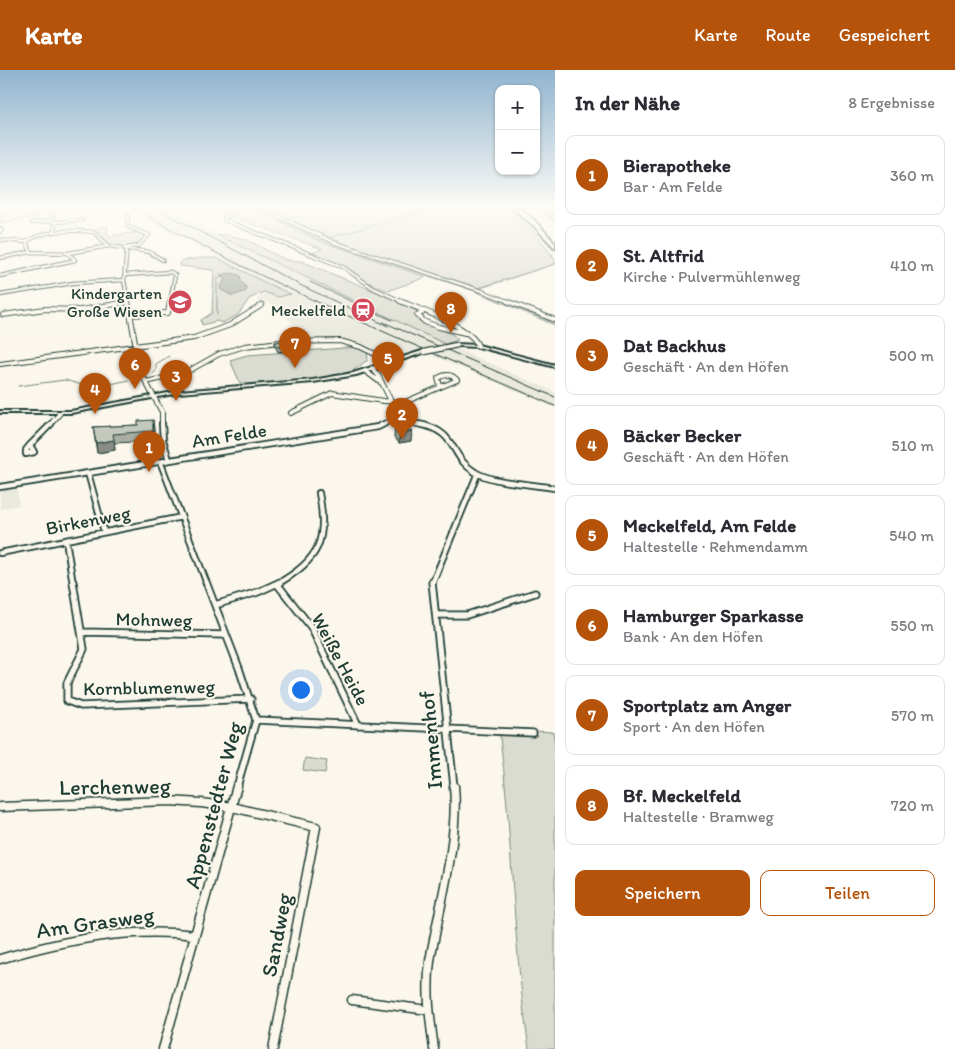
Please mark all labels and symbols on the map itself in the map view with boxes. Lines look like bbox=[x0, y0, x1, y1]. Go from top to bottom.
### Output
place label: Kindergarten Große Wiesen bbox=[67, 284, 162, 321]
school or university icon: Kindergarten Große Wiesen bbox=[167, 289, 193, 315]
pin: 8 bbox=[435, 292, 467, 333]
station icon: Meckelfeld bbox=[350, 297, 376, 323]
place label: Meckelfeld bbox=[271, 301, 346, 320]
pin: 7 bbox=[279, 327, 311, 368]
pin: 5 bbox=[372, 342, 404, 383]
pin: 6 bbox=[119, 348, 151, 389]
pin: 3 bbox=[160, 360, 192, 401]
pin: 4 bbox=[79, 373, 111, 414]
pin: 2 bbox=[386, 398, 418, 439]
street label: Am Felde bbox=[190, 418, 268, 453]
pin: 1 bbox=[133, 431, 165, 472]
street label: Birkenweg bbox=[44, 501, 133, 540]
street label: Mohnweg bbox=[115, 607, 193, 632]
street label: Weiße Heide bbox=[307, 609, 374, 709]
street label: Kornblumenweg bbox=[83, 675, 216, 700]
your location bbox=[288, 677, 314, 703]
street label: Immenhof bbox=[413, 690, 448, 790]
street label: Appenstedter Weg bbox=[178, 718, 249, 892]
street label: Lerchenweg bbox=[59, 772, 172, 801]
street label: Sandweg bbox=[255, 890, 298, 979]
street label: Am Grasweg bbox=[34, 901, 157, 944]

